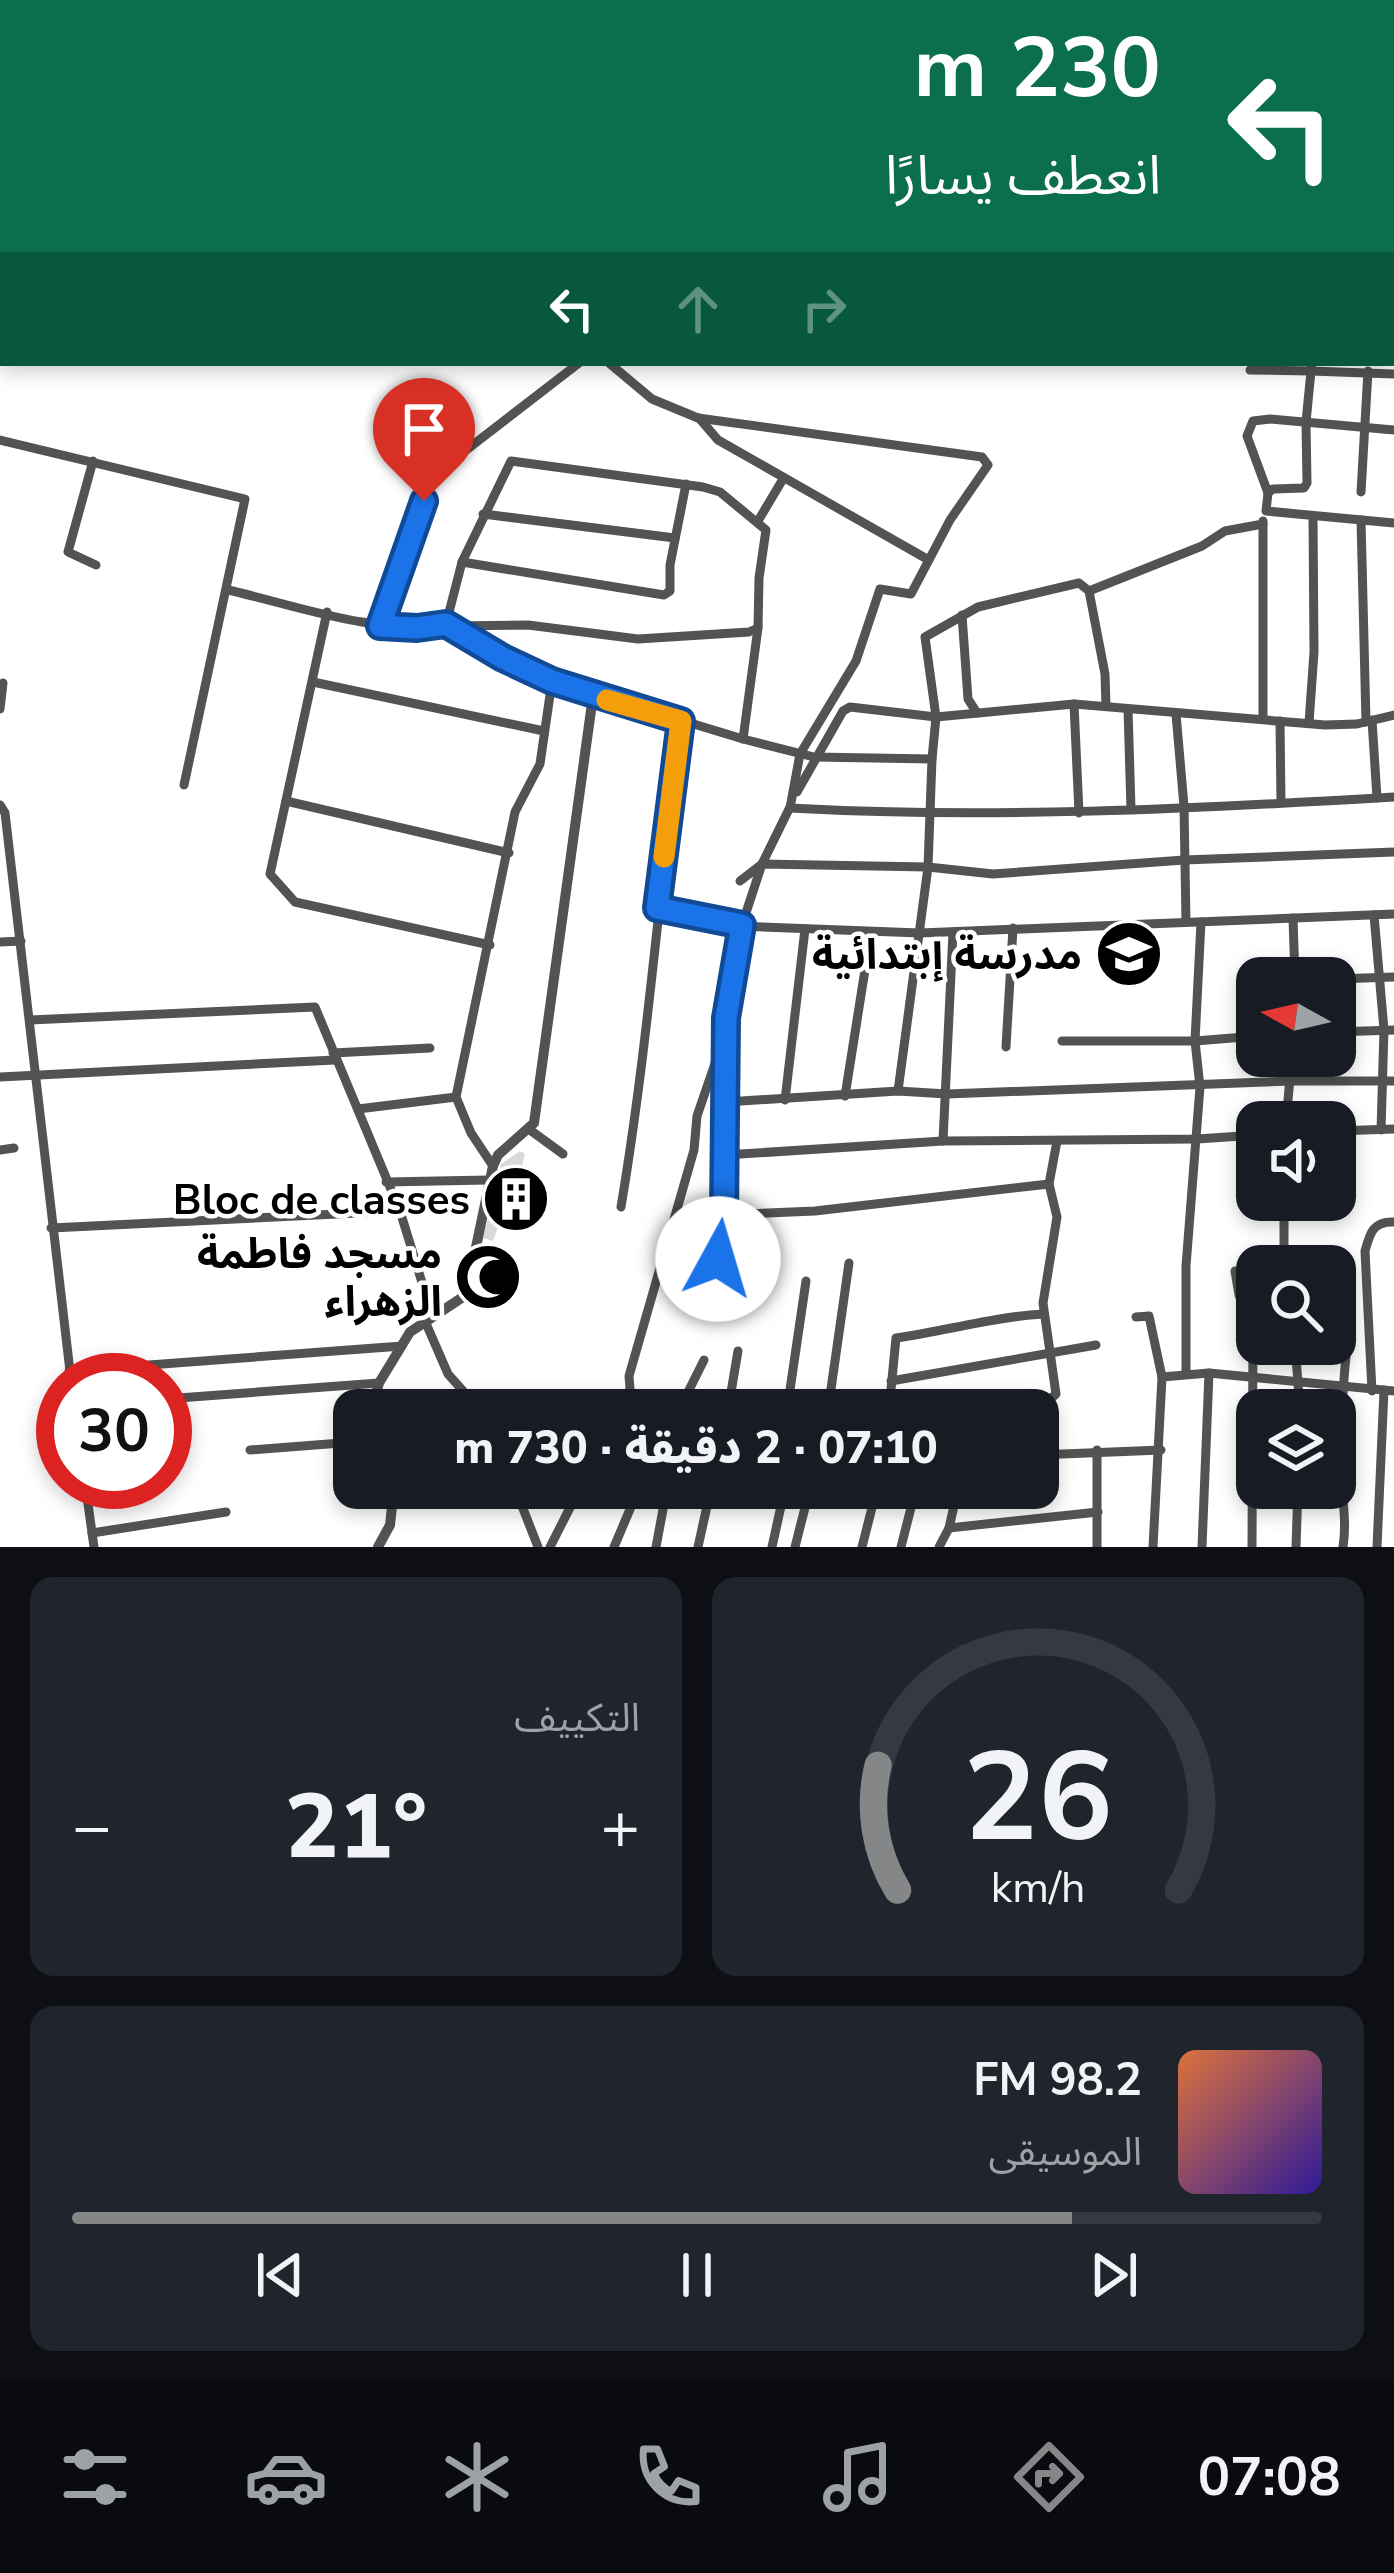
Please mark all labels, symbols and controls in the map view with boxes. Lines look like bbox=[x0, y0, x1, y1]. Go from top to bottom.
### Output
text: 230 m bbox=[913, 11, 1161, 126]
icon: left bbox=[1203, 48, 1359, 204]
text: انعطف يسارًا bbox=[885, 139, 1161, 213]
icon: left bbox=[539, 276, 605, 342]
icon: ahead bbox=[665, 276, 731, 342]
icon: right bbox=[791, 276, 857, 342]
pin bbox=[373, 378, 475, 501]
icon: arrive bbox=[391, 396, 457, 462]
school or university icon: مدرسة إبتدائية bbox=[1094, 919, 1164, 989]
place label: مدرسة إبتدائية bbox=[812, 927, 1082, 984]
north arrow bbox=[1236, 957, 1356, 1077]
map controls bbox=[1236, 957, 1356, 1509]
button: sound bbox=[1236, 1101, 1356, 1221]
building icon: Bloc de classes bbox=[481, 1164, 551, 1234]
place label: Bloc de classes bbox=[173, 1172, 470, 1229]
position arrow bbox=[655, 1196, 781, 1322]
place label: مسجد فاطمة الزهراء bbox=[197, 1226, 442, 1331]
mosque icon: مسجد فاطمة الزهراء bbox=[453, 1242, 523, 1312]
button: search bbox=[1236, 1245, 1356, 1365]
speed limit sign: 30 bbox=[36, 1353, 192, 1509]
button: layers bbox=[1236, 1389, 1356, 1509]
text: 07:10 · 2 دقيقة · 730 m bbox=[454, 1418, 938, 1479]
text: التكييف bbox=[514, 1692, 640, 1745]
text: 26 bbox=[963, 1713, 1113, 1883]
text: 21° bbox=[285, 1766, 427, 1889]
text: − bbox=[72, 1782, 112, 1872]
text: + bbox=[600, 1782, 640, 1872]
text: km/h bbox=[991, 1858, 1085, 1916]
text: 98.2 FM bbox=[973, 2050, 1142, 2111]
text: الموسيقى bbox=[988, 2126, 1142, 2179]
icon: previous bbox=[247, 2242, 313, 2308]
icon: pause bbox=[664, 2242, 730, 2308]
icon: next bbox=[1081, 2242, 1147, 2308]
icon: filters bbox=[53, 2435, 137, 2519]
icon: car bbox=[244, 2435, 328, 2519]
icon: climate bbox=[435, 2435, 519, 2519]
icon: phone bbox=[626, 2435, 710, 2519]
icon: music bbox=[816, 2435, 900, 2519]
icon: directions bbox=[1007, 2435, 1091, 2519]
text: 07:08 bbox=[1198, 2440, 1341, 2514]

